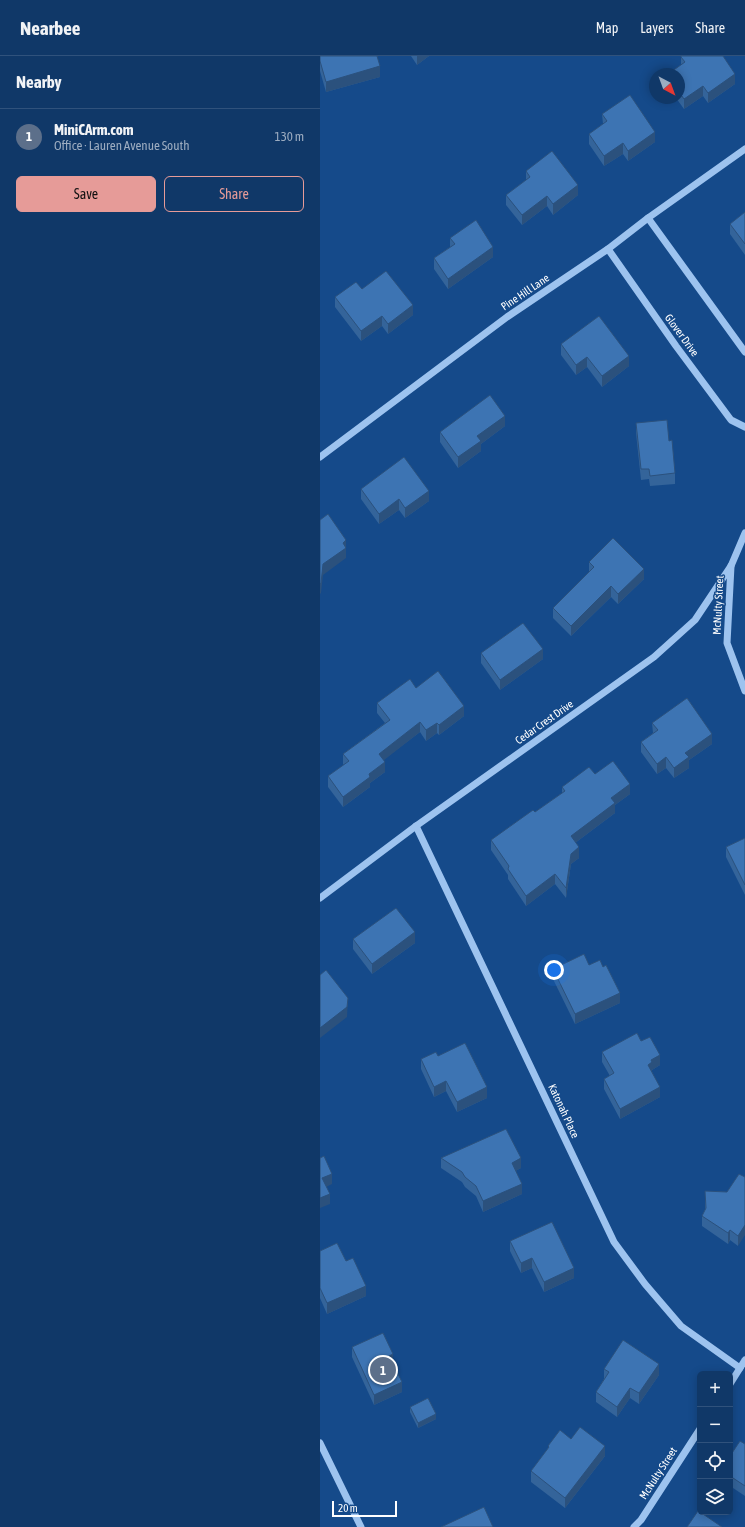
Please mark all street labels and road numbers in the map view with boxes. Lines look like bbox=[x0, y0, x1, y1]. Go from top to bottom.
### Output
street label: Pine Hill Lane bbox=[499, 272, 551, 312]
street label: Glover Drive bbox=[663, 312, 701, 358]
street label: McNulty Street bbox=[710, 575, 726, 635]
street label: Cedar Crest Drive bbox=[513, 698, 575, 746]
street label: Katonah Place bbox=[546, 1082, 582, 1140]
street label: McNulty Street bbox=[637, 1445, 679, 1501]

